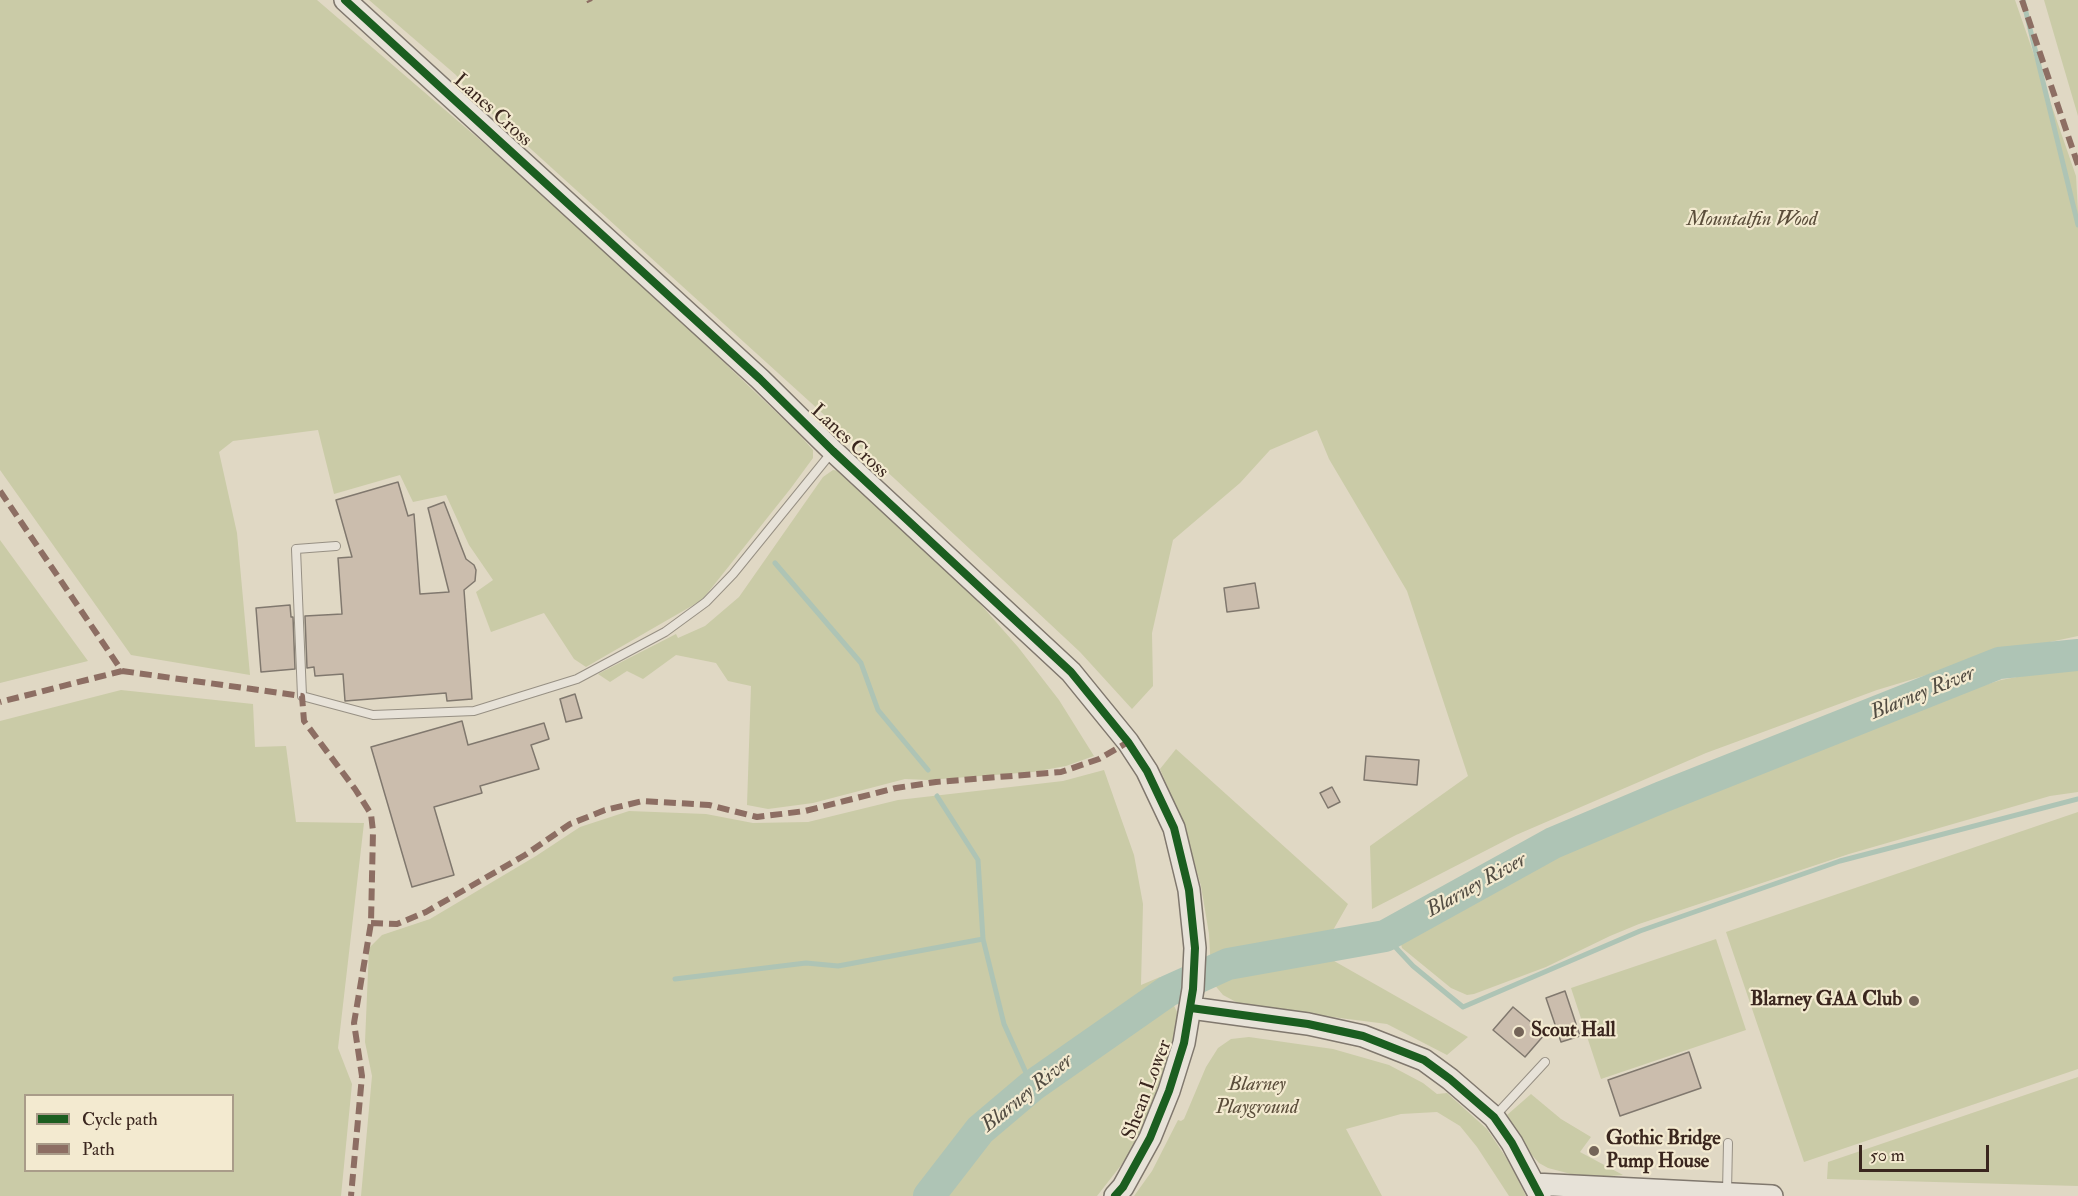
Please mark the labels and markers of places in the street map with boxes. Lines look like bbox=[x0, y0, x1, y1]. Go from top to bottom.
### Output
place label: Blarney GAA Club bbox=[1750, 989, 1902, 1013]
marker: Blarney GAA Club bbox=[1907, 994, 1921, 1008]
place label: Scout Hall bbox=[1531, 1020, 1616, 1044]
marker: Scout Hall bbox=[1512, 1025, 1526, 1039]
place label: Gothic Bridge Pump House bbox=[1606, 1128, 1721, 1175]
marker: Gothic Bridge Pump House bbox=[1587, 1144, 1601, 1158]

